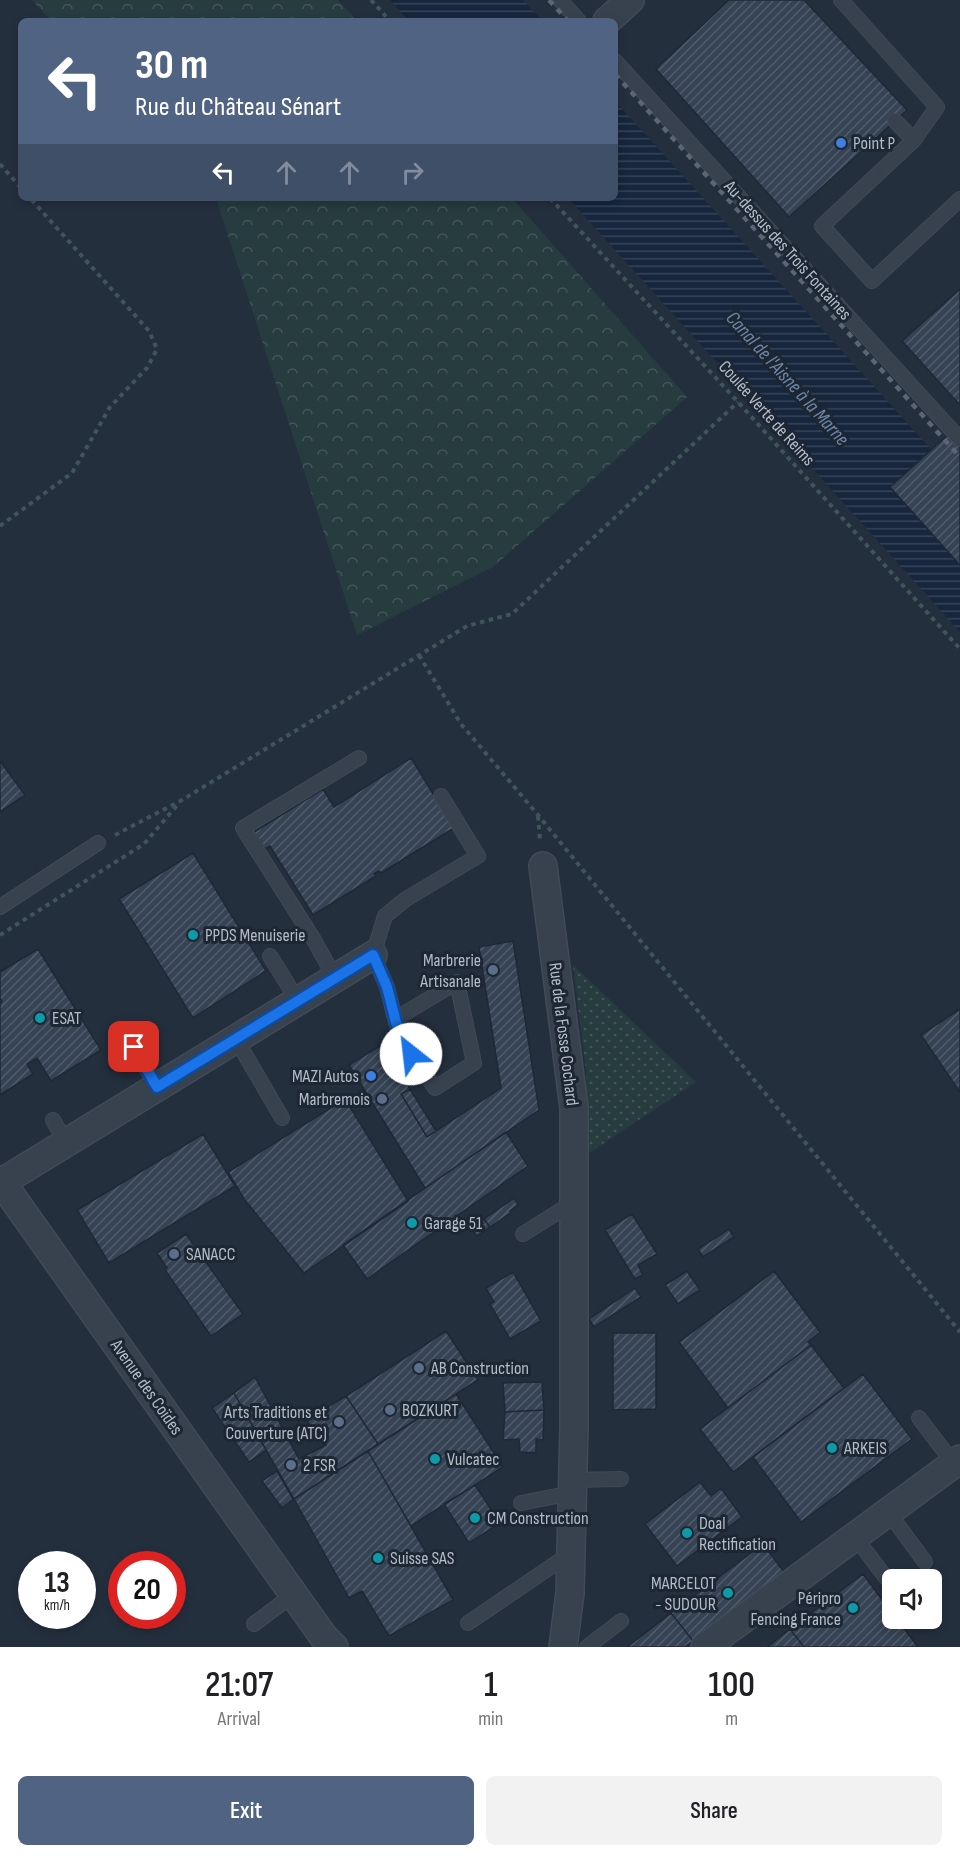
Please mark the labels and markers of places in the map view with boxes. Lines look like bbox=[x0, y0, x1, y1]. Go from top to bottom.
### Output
place label: Point P bbox=[853, 133, 896, 154]
marker: Point P bbox=[834, 136, 848, 150]
place label: PPDS Menuiserie bbox=[205, 925, 305, 946]
marker: PPDS Menuiserie bbox=[186, 928, 200, 942]
place label: Marbrerie Artisanale bbox=[419, 950, 481, 992]
marker: Marbrerie Artisanale bbox=[486, 963, 500, 977]
place label: ESAT bbox=[52, 1008, 81, 1029]
marker: ESAT bbox=[33, 1011, 47, 1025]
pin bbox=[108, 1021, 159, 1072]
place label: MAZI Autos bbox=[292, 1066, 359, 1087]
marker: MAZI Autos bbox=[364, 1069, 378, 1083]
place label: Marbremois bbox=[299, 1089, 370, 1110]
marker: Marbremois bbox=[375, 1092, 389, 1106]
place label: Garage 51 bbox=[424, 1213, 483, 1234]
marker: Garage 51 bbox=[405, 1216, 419, 1230]
place label: SANACC bbox=[186, 1244, 236, 1265]
marker: SANACC bbox=[167, 1247, 181, 1261]
place label: AB Construction bbox=[430, 1358, 529, 1379]
marker: AB Construction bbox=[412, 1361, 426, 1375]
place label: BOZKURT bbox=[402, 1400, 459, 1421]
place label: Arts Traditions et Couverture (ATC) bbox=[223, 1402, 328, 1444]
marker: BOZKURT bbox=[383, 1403, 397, 1417]
marker: Arts Traditions et Couverture (ATC) bbox=[332, 1415, 346, 1429]
place label: ARKEIS bbox=[843, 1438, 887, 1459]
marker: ARKEIS bbox=[825, 1441, 839, 1455]
place label: Vulcatec bbox=[447, 1449, 499, 1470]
marker: Vulcatec bbox=[428, 1452, 442, 1466]
place label: 2 FSR bbox=[303, 1455, 336, 1476]
marker: 2 FSR bbox=[284, 1458, 298, 1472]
place label: CM Construction bbox=[487, 1508, 589, 1529]
marker: CM Construction bbox=[468, 1511, 482, 1525]
place label: Doal Rectification bbox=[699, 1513, 776, 1555]
marker: Doal Rectification bbox=[680, 1526, 694, 1540]
place label: Suisse SAS bbox=[390, 1548, 455, 1569]
marker: Suisse SAS bbox=[371, 1551, 385, 1565]
place label: MARCELOT - SUDOUR bbox=[651, 1573, 716, 1615]
marker: MARCELOT - SUDOUR bbox=[721, 1586, 735, 1600]
place label: Péripro Fencing France bbox=[751, 1588, 841, 1630]
marker: Péripro Fencing France bbox=[846, 1601, 860, 1615]

